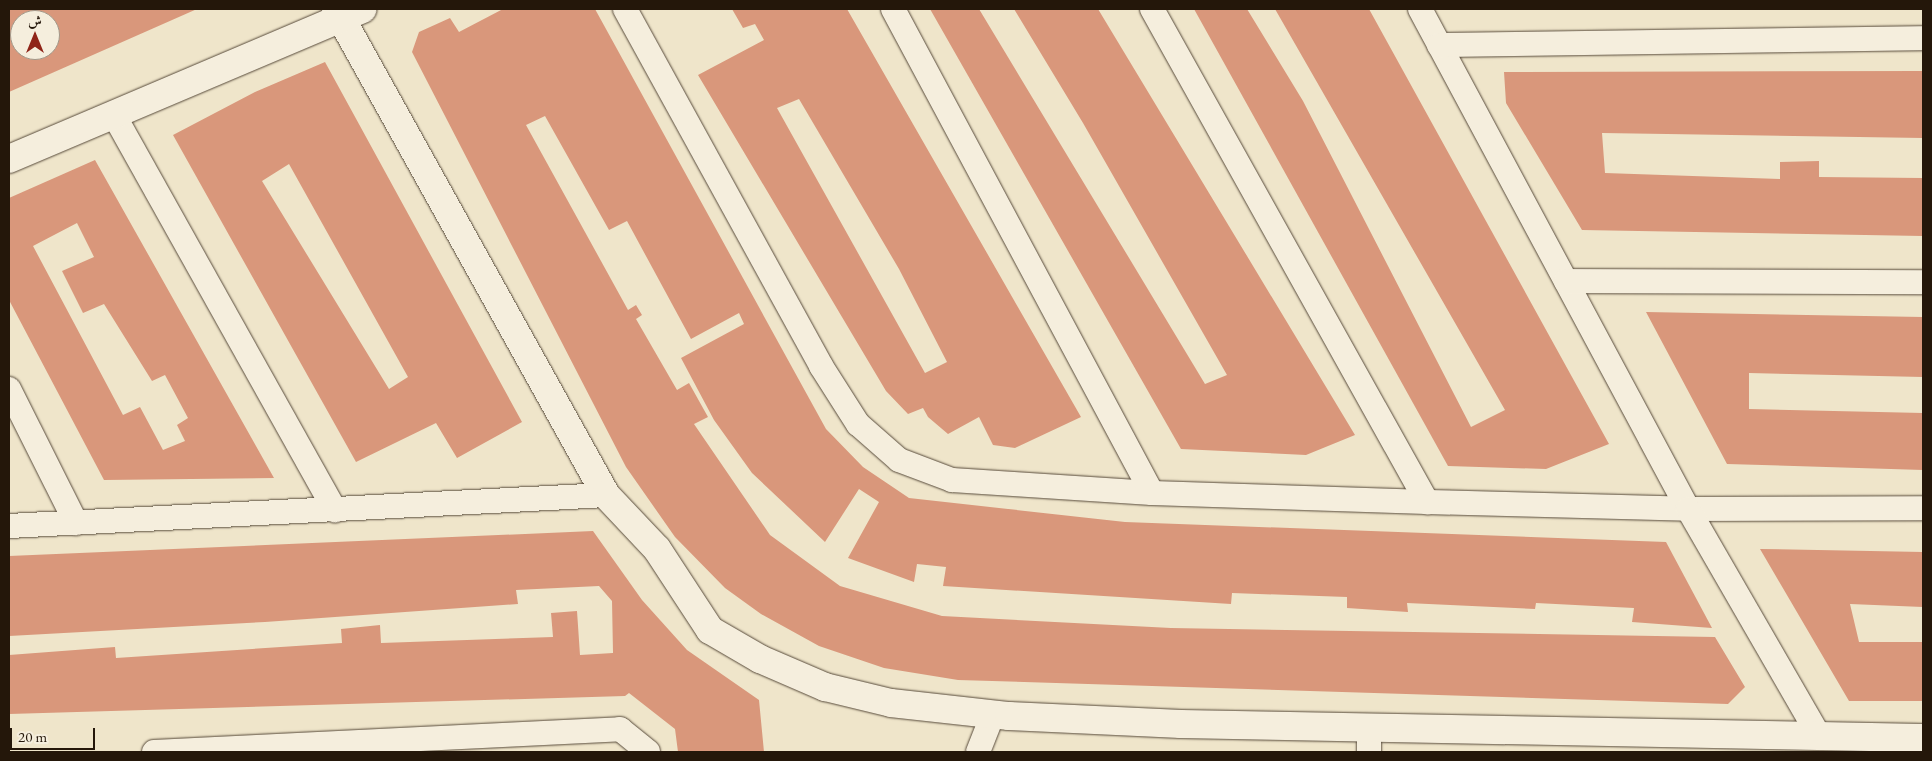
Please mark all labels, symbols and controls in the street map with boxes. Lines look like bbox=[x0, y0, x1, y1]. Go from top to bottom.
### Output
north arrow bbox=[10, 10, 60, 60]
text: ش bbox=[28, 12, 42, 30]
scale bar bbox=[12, 718, 98, 750]
text: 20 m bbox=[18, 727, 47, 746]

